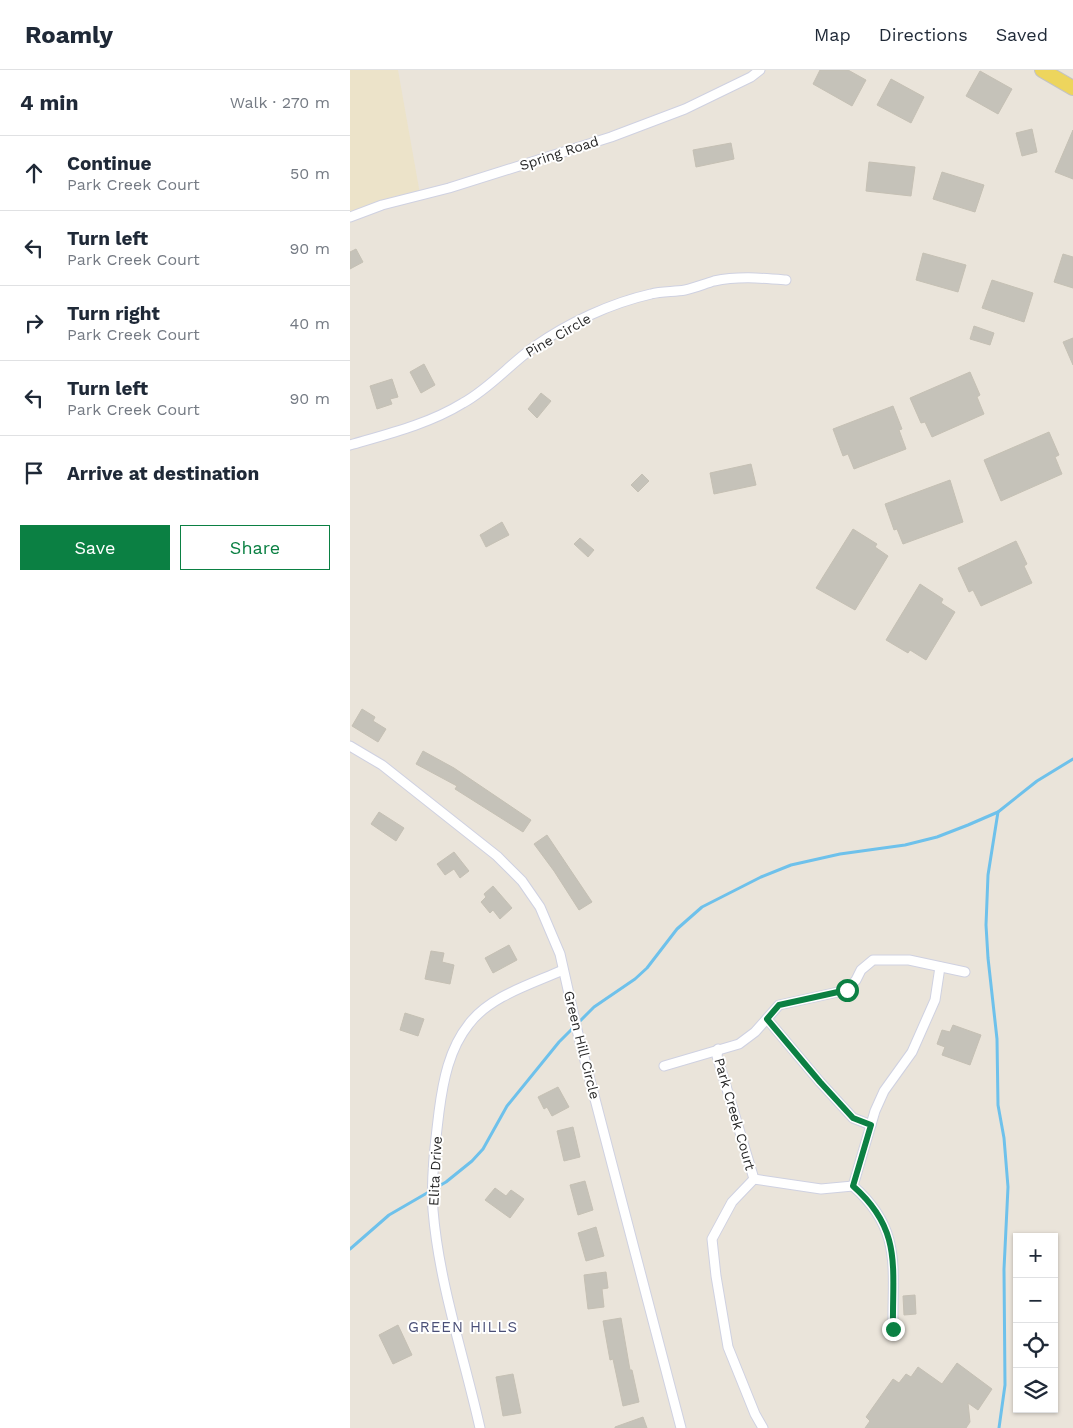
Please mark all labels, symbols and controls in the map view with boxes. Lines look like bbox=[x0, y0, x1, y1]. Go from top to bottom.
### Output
text: Roamly bbox=[25, 21, 113, 49]
text: Map bbox=[814, 24, 851, 45]
text: Directions bbox=[879, 24, 968, 45]
text: Saved bbox=[996, 24, 1048, 45]
text: 4 min bbox=[20, 90, 78, 115]
text: Walk · 270 m bbox=[230, 93, 330, 112]
street label: Spring Road bbox=[517, 133, 601, 173]
text: Continue bbox=[67, 152, 151, 175]
icon: ahead bbox=[20, 159, 48, 187]
text: 50 m bbox=[290, 164, 330, 183]
text: Park Creek Court bbox=[67, 175, 200, 194]
text: Turn left bbox=[67, 227, 148, 250]
icon: left bbox=[20, 234, 48, 262]
text: 90 m bbox=[289, 239, 330, 258]
text: Park Creek Court bbox=[67, 250, 200, 269]
text: Turn right bbox=[67, 302, 160, 325]
icon: right bbox=[20, 309, 48, 337]
street label: Pine Circle bbox=[522, 310, 594, 360]
text: 40 m bbox=[290, 314, 330, 333]
text: Park Creek Court bbox=[67, 325, 200, 344]
text: Turn left bbox=[67, 377, 148, 400]
icon: left bbox=[20, 384, 48, 412]
text: 90 m bbox=[289, 389, 330, 408]
text: Park Creek Court bbox=[67, 400, 200, 419]
icon: arrive bbox=[20, 459, 48, 487]
text: Arrive at destination bbox=[67, 462, 259, 485]
button: Save bbox=[20, 525, 170, 570]
button: Share bbox=[180, 525, 330, 570]
route start bbox=[836, 979, 859, 1002]
street label: Green Hill Circle bbox=[561, 989, 603, 1101]
street label: Park Creek Court bbox=[711, 1056, 759, 1172]
street label: Elita Drive bbox=[425, 1136, 445, 1206]
map controls bbox=[1013, 1233, 1058, 1413]
button: + bbox=[1013, 1233, 1058, 1278]
button: − bbox=[1013, 1278, 1058, 1323]
district label: GREEN HILLS bbox=[408, 1318, 518, 1336]
route end bbox=[882, 1318, 905, 1341]
button: locate bbox=[1013, 1323, 1058, 1368]
button: layers bbox=[1013, 1368, 1058, 1413]

